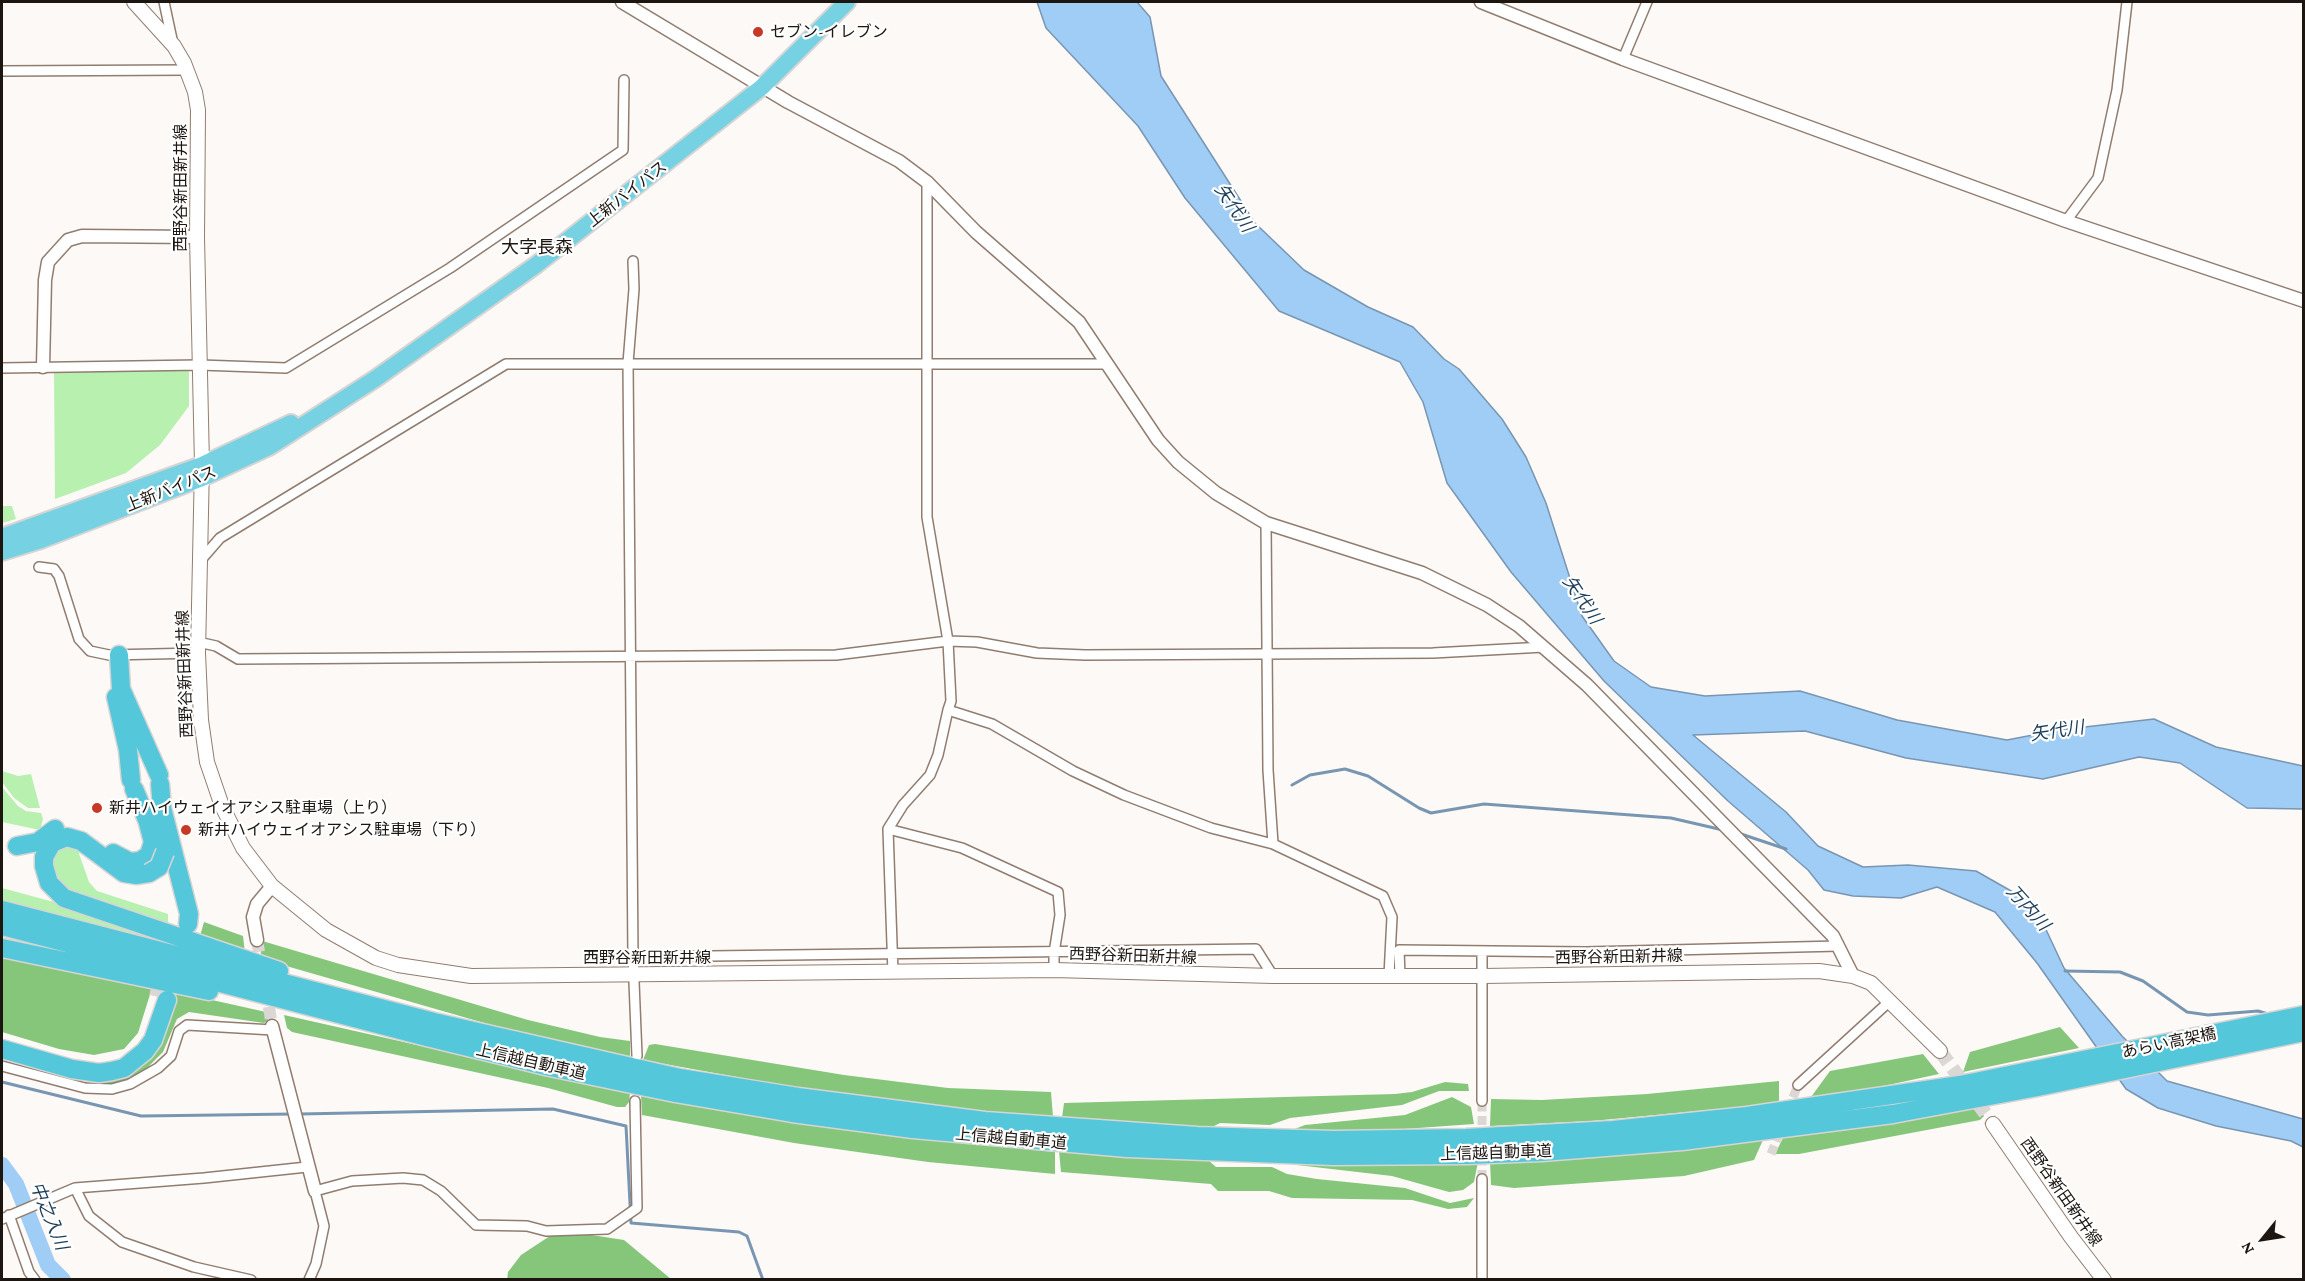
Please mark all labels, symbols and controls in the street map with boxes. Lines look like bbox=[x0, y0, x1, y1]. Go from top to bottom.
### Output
place label: セブン-イレブン bbox=[770, 22, 888, 42]
marker: セブン-イレブン bbox=[751, 25, 765, 39]
street label: 西野谷新田新井線 bbox=[171, 124, 191, 252]
street label: 上新バイパス bbox=[583, 157, 671, 231]
water label: 矢代川 bbox=[1210, 180, 1258, 236]
district label: 大字長森 bbox=[501, 236, 573, 258]
street label: 上新バイパス bbox=[123, 462, 219, 516]
water label: 矢代川 bbox=[1558, 572, 1606, 628]
street label: 西野谷新田新井線 bbox=[173, 610, 197, 738]
water label: 矢代川 bbox=[2029, 717, 2085, 745]
place label: 新井ハイウェイオアシス駐車場（上り） bbox=[109, 798, 397, 818]
marker: 新井ハイウェイオアシス駐車場（上り） bbox=[90, 801, 104, 815]
place label: 新井ハイウェイオアシス駐車場（下り） bbox=[198, 820, 486, 840]
marker: 新井ハイウェイオアシス駐車場（下り） bbox=[179, 823, 193, 837]
water label: 万内川 bbox=[2002, 881, 2054, 935]
street label: 西野谷新田新井線 bbox=[1069, 944, 1197, 968]
street label: 西野谷新田新井線 bbox=[1555, 946, 1683, 968]
street label: 西野谷新田新井線 bbox=[583, 948, 711, 968]
street label: あらい高架橋 bbox=[2120, 1024, 2218, 1062]
street label: 上信越自動車道 bbox=[474, 1040, 588, 1084]
street label: 上信越自動車道 bbox=[954, 1125, 1068, 1153]
street label: 西野谷新田新井線 bbox=[2016, 1134, 2106, 1250]
street label: 上信越自動車道 bbox=[1440, 1141, 1552, 1165]
water label: 中之入川 bbox=[26, 1179, 72, 1253]
north arrow bbox=[2233, 1209, 2293, 1269]
text: N bbox=[2237, 1239, 2257, 1257]

